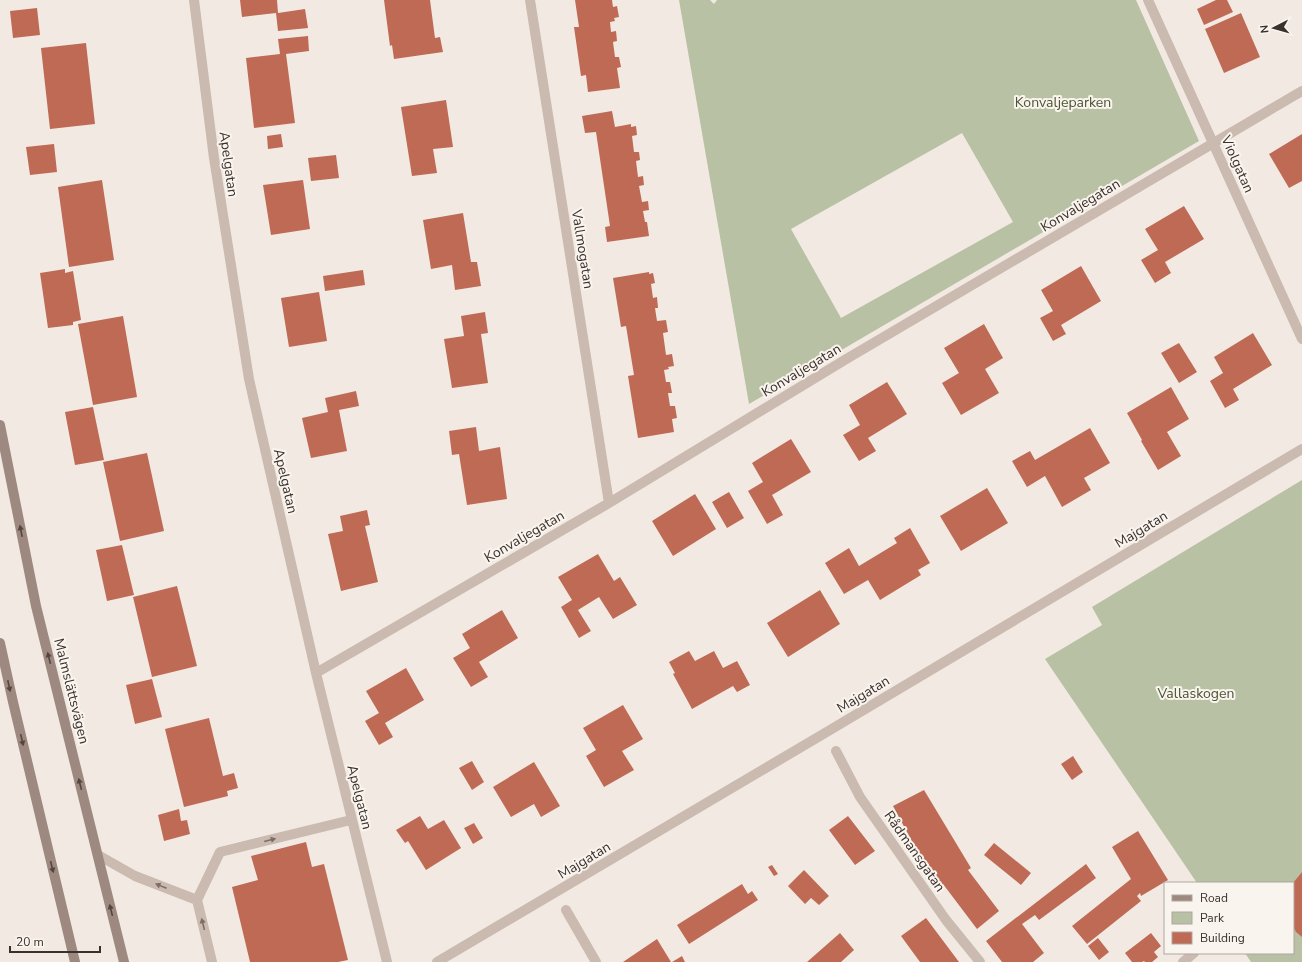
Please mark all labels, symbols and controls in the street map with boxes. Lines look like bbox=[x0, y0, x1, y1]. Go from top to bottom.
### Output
north arrow bbox=[1254, 8, 1294, 48]
text: N bbox=[1257, 24, 1272, 34]
park label: Konvaljeparken bbox=[1015, 93, 1111, 112]
street label: Apelgatan bbox=[215, 130, 242, 198]
street label: Violgatan bbox=[1216, 132, 1259, 196]
street label: Konvaljegatan bbox=[1037, 174, 1124, 237]
street label: Vallmogatan bbox=[567, 207, 598, 290]
street label: Konvaljegatan bbox=[758, 339, 845, 402]
street label: Apelgatan bbox=[269, 447, 302, 515]
street label: Konvaljegatan bbox=[481, 506, 568, 567]
street label: Majgatan bbox=[1111, 506, 1171, 553]
one-way arrow bbox=[18, 525, 24, 537]
street label: Malmslättsvägen bbox=[49, 636, 94, 746]
one-way arrow bbox=[46, 652, 52, 664]
street label: Majgatan bbox=[833, 671, 893, 718]
one-way arrow bbox=[7, 680, 13, 693]
park label: Vallaskogen bbox=[1157, 684, 1234, 703]
one-way arrow bbox=[19, 734, 25, 747]
street label: Apelgatan bbox=[342, 763, 377, 831]
one-way arrow bbox=[77, 778, 83, 790]
street label: Rådmansgatan bbox=[880, 807, 950, 896]
one-way arrow bbox=[264, 836, 277, 842]
street label: Majgatan bbox=[554, 837, 614, 884]
one-way arrow bbox=[49, 861, 55, 873]
legend bbox=[1164, 882, 1294, 954]
one-way arrow bbox=[155, 883, 166, 889]
text: Road bbox=[1200, 890, 1228, 906]
one-way arrow bbox=[108, 904, 114, 917]
text: Park bbox=[1200, 910, 1225, 926]
one-way arrow bbox=[199, 918, 205, 930]
scale bar bbox=[10, 928, 100, 954]
text: Building bbox=[1200, 930, 1245, 946]
text: 20 m bbox=[16, 934, 44, 950]

